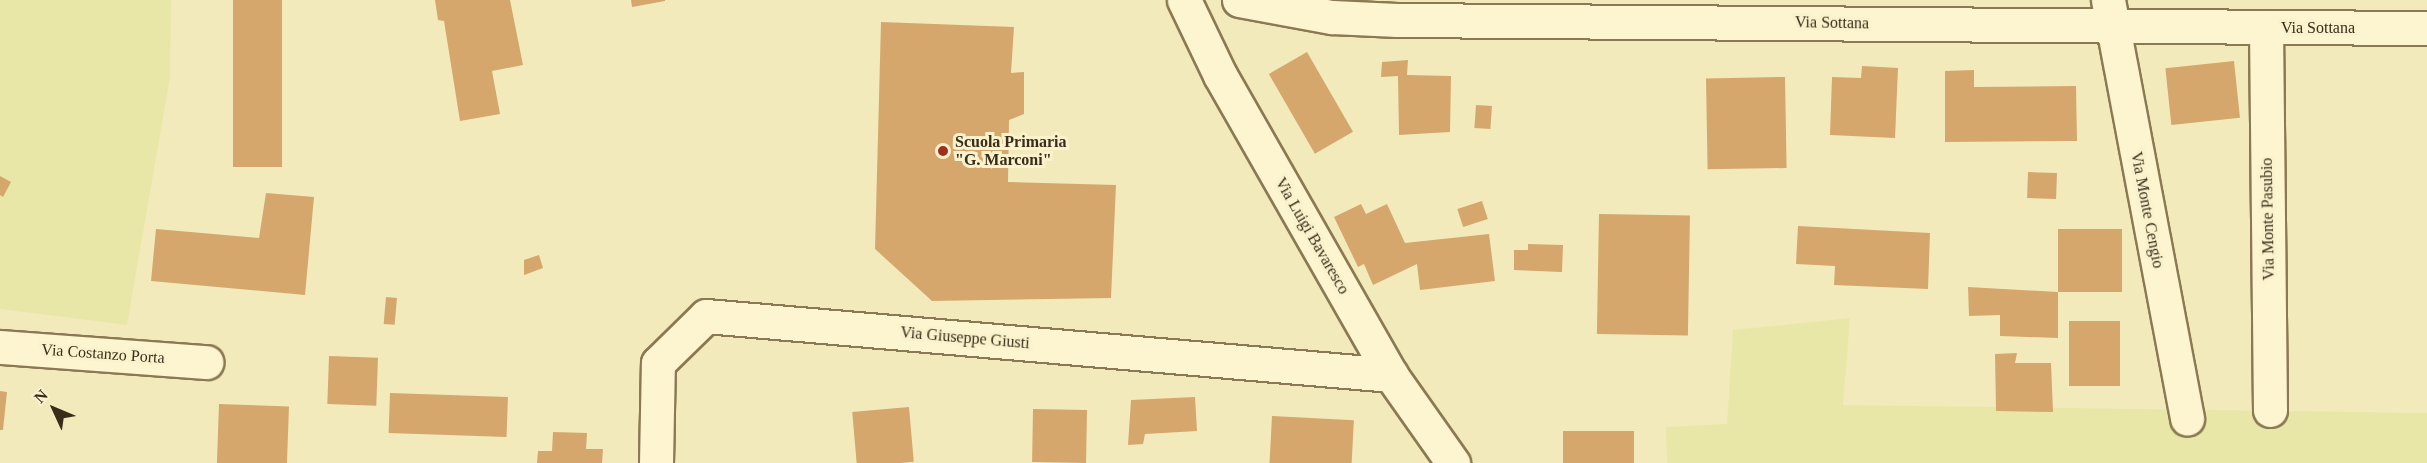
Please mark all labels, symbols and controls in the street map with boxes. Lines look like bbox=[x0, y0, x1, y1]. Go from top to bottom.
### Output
street label: Via Sottana bbox=[1795, 13, 1869, 33]
street label: Via Sottana bbox=[2281, 18, 2355, 38]
place label: Scuola Primaria "G. Marconi" bbox=[955, 132, 1067, 170]
marker: Scuola Primaria "G. Marconi" bbox=[936, 144, 950, 158]
street label: Via Monte Cengio bbox=[2126, 150, 2168, 270]
street label: Via Monte Pasubio bbox=[2257, 158, 2279, 280]
street label: Via Luigi Bavaresco bbox=[1271, 174, 1353, 298]
street label: Via Giuseppe Giusti bbox=[900, 323, 1030, 353]
street label: Via Costanzo Porta bbox=[41, 340, 165, 368]
north arrow bbox=[24, 379, 84, 439]
text: N bbox=[31, 386, 51, 406]

